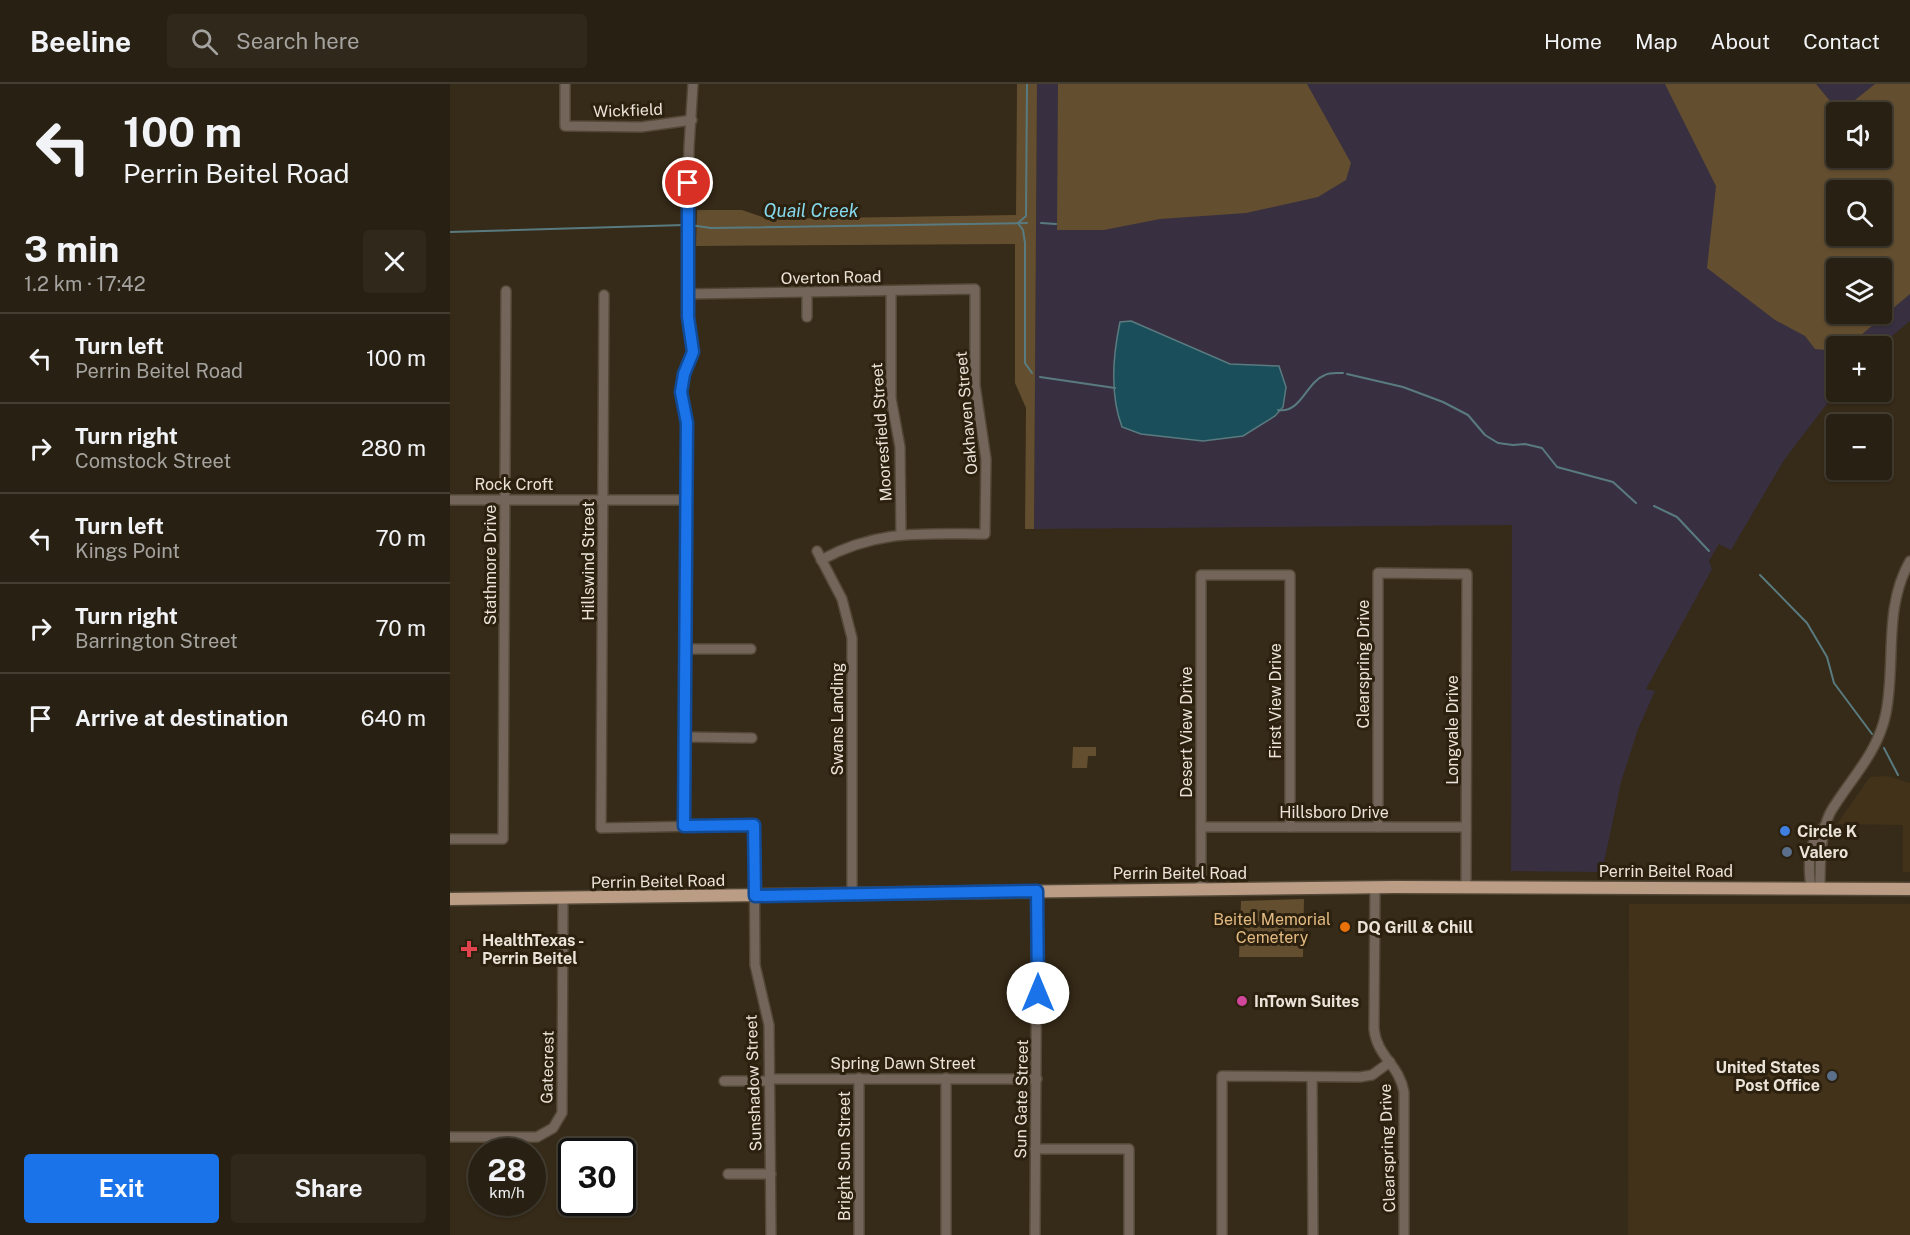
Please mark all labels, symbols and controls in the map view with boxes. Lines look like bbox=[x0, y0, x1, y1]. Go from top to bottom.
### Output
search box bbox=[167, 14, 587, 68]
text: Beeline bbox=[30, 25, 131, 58]
icon: search bbox=[188, 25, 221, 58]
text: Search here bbox=[236, 28, 360, 54]
text: Home bbox=[1544, 29, 1602, 54]
text: Map bbox=[1635, 29, 1678, 54]
text: About bbox=[1711, 29, 1770, 54]
text: Contact bbox=[1803, 29, 1880, 54]
street label: Wickfield bbox=[593, 100, 663, 121]
map controls bbox=[1826, 102, 1892, 480]
button: sound bbox=[1826, 102, 1892, 168]
text: 100 m bbox=[123, 107, 242, 156]
icon: left bbox=[24, 108, 102, 186]
text: Perrin Beitel Road bbox=[123, 157, 350, 189]
pin bbox=[662, 157, 713, 208]
icon: arrive bbox=[671, 166, 704, 199]
button: search bbox=[1826, 180, 1892, 246]
water label: Quail Creek bbox=[764, 200, 859, 221]
text: 3 min bbox=[24, 228, 119, 270]
button: close bbox=[363, 230, 426, 293]
button: layers bbox=[1826, 258, 1892, 324]
street label: Overton Road bbox=[780, 267, 882, 288]
text: 1.2 km · 17:42 bbox=[24, 272, 146, 296]
text: Turn left bbox=[75, 333, 164, 359]
button: + bbox=[1826, 336, 1892, 402]
icon: left bbox=[24, 342, 57, 375]
text: 100 m bbox=[366, 345, 426, 371]
street label: Oakhaven Street bbox=[952, 350, 981, 476]
text: Perrin Beitel Road bbox=[75, 359, 243, 383]
street label: Mooresfield Street bbox=[867, 362, 896, 502]
button: − bbox=[1826, 414, 1892, 480]
text: Turn right bbox=[75, 423, 178, 449]
icon: right bbox=[24, 432, 57, 465]
text: 280 m bbox=[361, 435, 426, 461]
text: Comstock Street bbox=[75, 449, 231, 473]
street label: Rock Croft bbox=[474, 475, 554, 494]
street label: Hillswind Street bbox=[579, 501, 598, 621]
street label: Stathmore Drive bbox=[481, 505, 500, 625]
text: Turn left bbox=[75, 513, 164, 539]
icon: left bbox=[24, 522, 57, 555]
text: 70 m bbox=[375, 525, 426, 551]
text: Kings Point bbox=[75, 539, 180, 563]
street label: Clearspring Drive bbox=[1354, 600, 1373, 728]
text: Turn right bbox=[75, 603, 178, 629]
icon: right bbox=[24, 612, 57, 645]
text: 70 m bbox=[375, 615, 426, 641]
text: Barrington Street bbox=[75, 629, 238, 653]
street label: First View Drive bbox=[1266, 643, 1285, 759]
street label: Swans Landing bbox=[828, 662, 847, 776]
street label: Desert View Drive bbox=[1177, 666, 1196, 798]
street label: Longvale Drive bbox=[1443, 675, 1462, 785]
icon: arrive bbox=[24, 702, 57, 735]
text: Arrive at destination bbox=[75, 705, 288, 731]
text: 640 m bbox=[361, 705, 426, 731]
street label: Hillsboro Drive bbox=[1279, 803, 1389, 822]
place label: Circle K bbox=[1797, 822, 1858, 841]
marker: Circle K bbox=[1778, 824, 1792, 838]
place label: Valero bbox=[1799, 843, 1848, 862]
marker: Valero bbox=[1780, 845, 1794, 859]
street label: Perrin Beitel Road bbox=[1599, 862, 1733, 881]
street label: Perrin Beitel Road bbox=[1113, 864, 1247, 883]
street label: Perrin Beitel Road bbox=[591, 871, 725, 892]
park label: Beitel Memorial Cemetery bbox=[1213, 910, 1331, 947]
place label: DQ Grill & Chill bbox=[1357, 918, 1473, 937]
marker: DQ Grill & Chill bbox=[1338, 920, 1352, 934]
place label: HealthTexas - Perrin Beitel bbox=[482, 931, 584, 968]
marker: HealthTexas - Perrin Beitel bbox=[460, 940, 478, 958]
position arrow bbox=[1006, 961, 1070, 1025]
place label: InTown Suites bbox=[1254, 992, 1359, 1011]
marker: InTown Suites bbox=[1235, 994, 1249, 1008]
street label: Sunshadow Street bbox=[742, 1014, 765, 1152]
street label: Gatecrest bbox=[537, 1030, 558, 1104]
street label: Sun Gate Street bbox=[1011, 1039, 1032, 1159]
street label: Spring Dawn Street bbox=[830, 1054, 976, 1073]
place label: United States Post Office bbox=[1715, 1058, 1820, 1095]
marker: United States Post Office bbox=[1825, 1069, 1839, 1083]
street label: Clearspring Drive bbox=[1376, 1083, 1399, 1213]
street label: Bright Sun Street bbox=[835, 1091, 854, 1221]
speed limit sign: 30 bbox=[558, 1138, 636, 1216]
text: 28 bbox=[487, 1152, 527, 1188]
button: Exit bbox=[24, 1154, 219, 1223]
button: Share bbox=[231, 1154, 426, 1223]
text: km/h bbox=[489, 1184, 525, 1201]

